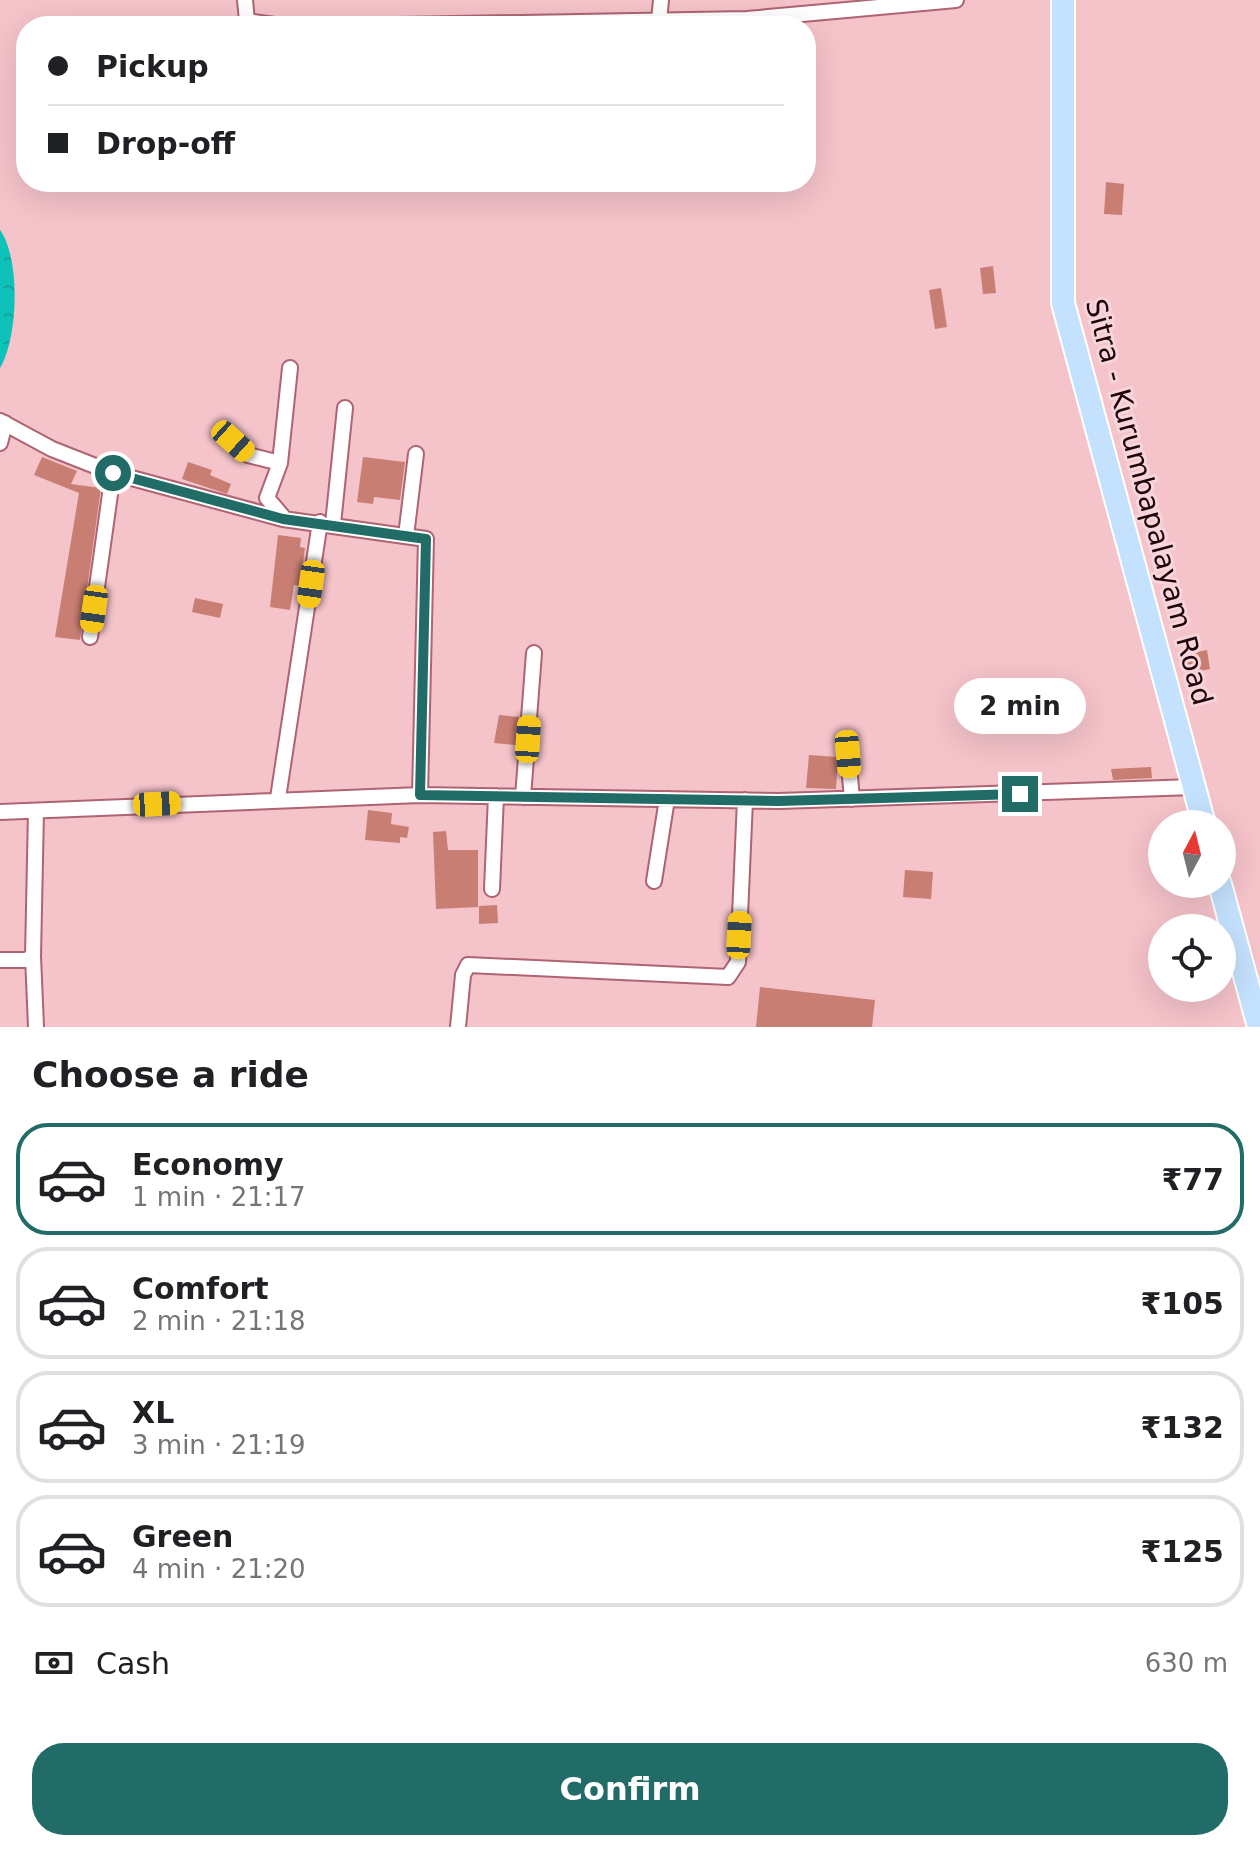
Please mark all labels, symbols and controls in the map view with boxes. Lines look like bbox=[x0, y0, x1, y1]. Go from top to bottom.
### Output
text: Pickup bbox=[96, 49, 209, 84]
text: Drop-off bbox=[96, 126, 235, 161]
street label: Sitra - Kurumbapalayam Road bbox=[1079, 295, 1219, 709]
car bbox=[207, 416, 259, 466]
route start bbox=[95, 455, 131, 491]
car bbox=[296, 559, 326, 609]
car bbox=[79, 584, 109, 634]
callout: 2 min bbox=[954, 678, 1086, 734]
text: 2 min bbox=[979, 691, 1061, 721]
car bbox=[514, 714, 542, 764]
car bbox=[834, 729, 862, 779]
route end bbox=[1002, 776, 1038, 812]
car bbox=[132, 791, 182, 817]
north arrow bbox=[1148, 810, 1236, 898]
map controls bbox=[1148, 810, 1236, 1002]
car bbox=[726, 910, 752, 960]
button: locate bbox=[1148, 914, 1236, 1002]
text: Choose a ride bbox=[32, 1054, 309, 1095]
icon: car bbox=[36, 1143, 108, 1215]
text: Economy bbox=[132, 1147, 284, 1182]
text: ₹77 bbox=[1161, 1162, 1224, 1197]
text: 1 min · 21:17 bbox=[132, 1182, 306, 1212]
icon: car bbox=[36, 1267, 108, 1339]
text: Comfort bbox=[132, 1271, 269, 1306]
text: ₹105 bbox=[1141, 1286, 1224, 1321]
text: 2 min · 21:18 bbox=[132, 1306, 306, 1336]
icon: car bbox=[36, 1391, 108, 1463]
text: XL bbox=[132, 1395, 174, 1430]
text: ₹132 bbox=[1141, 1410, 1224, 1445]
text: 3 min · 21:19 bbox=[132, 1430, 306, 1460]
icon: car bbox=[36, 1515, 108, 1587]
text: Green bbox=[132, 1519, 233, 1554]
text: ₹125 bbox=[1141, 1534, 1224, 1569]
text: 4 min · 21:20 bbox=[132, 1554, 306, 1584]
icon: cash bbox=[32, 1641, 76, 1685]
text: Cash bbox=[96, 1646, 170, 1681]
text: 630 m bbox=[1145, 1648, 1228, 1678]
button: Confirm bbox=[32, 1743, 1228, 1835]

